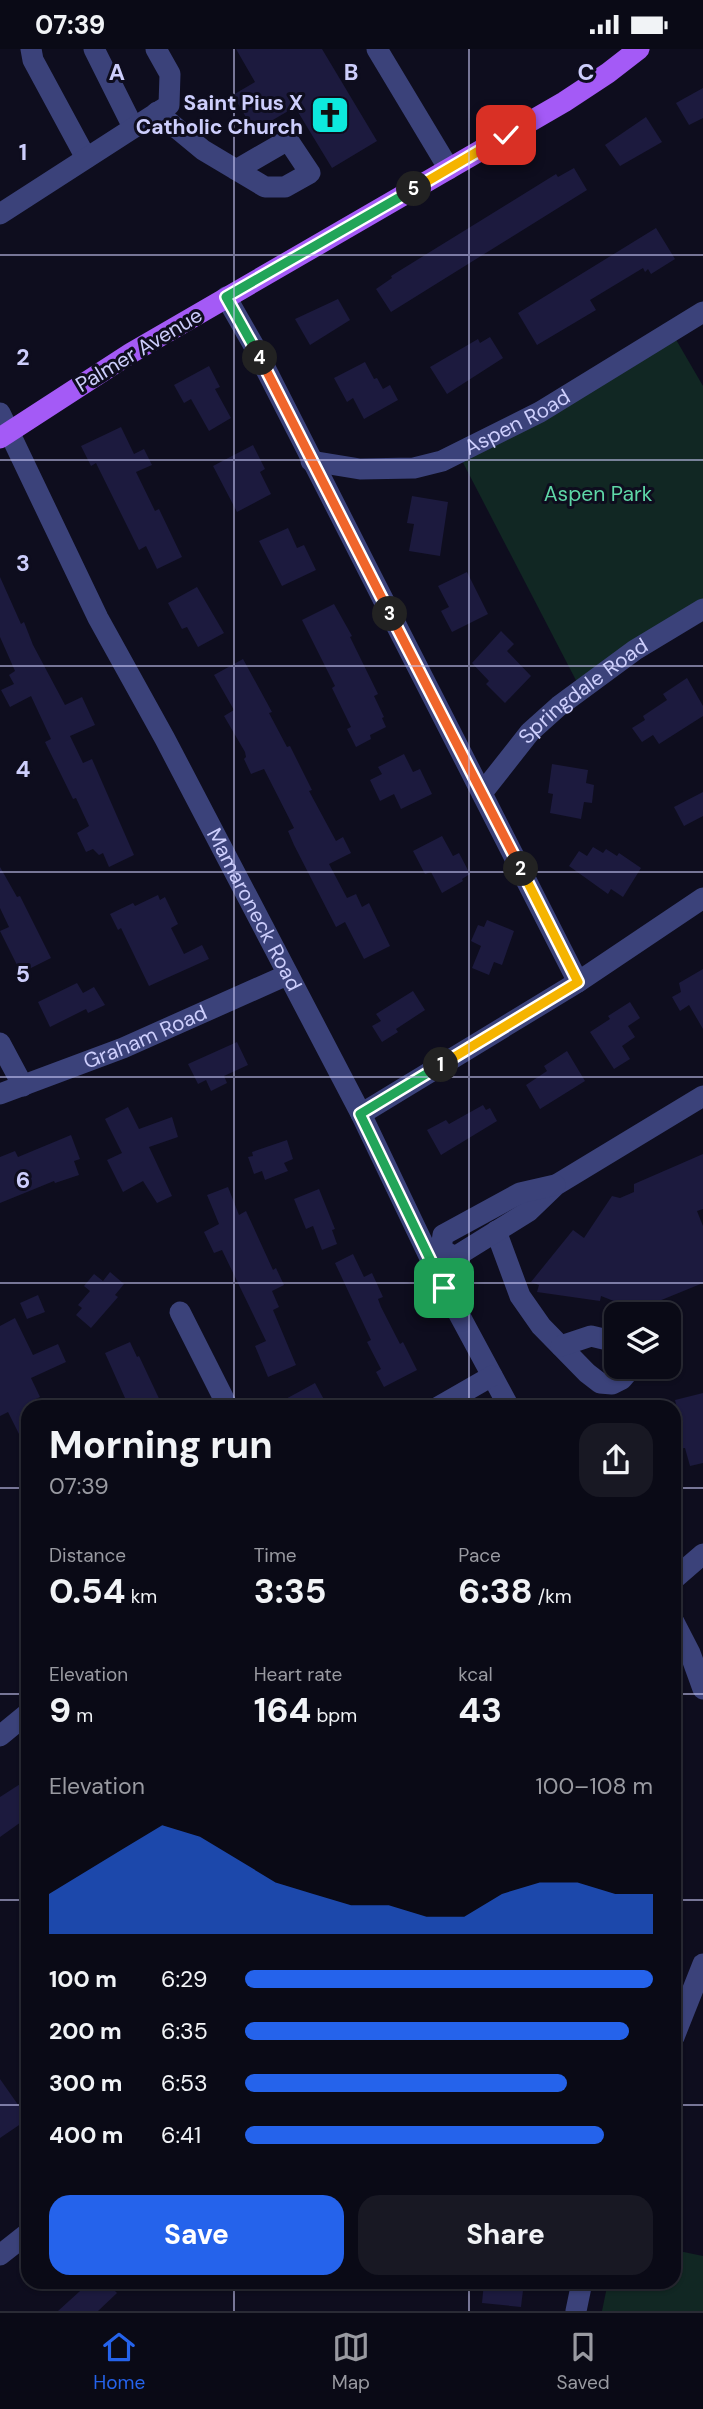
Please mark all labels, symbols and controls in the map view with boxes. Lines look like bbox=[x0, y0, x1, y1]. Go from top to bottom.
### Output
text: 07:39 bbox=[35, 8, 105, 42]
text: A bbox=[109, 57, 125, 87]
text: B bbox=[344, 57, 358, 87]
text: C bbox=[578, 57, 594, 87]
place label: Saint Pius X Catholic Church bbox=[136, 89, 303, 141]
church icon: Saint Pius X Catholic Church bbox=[309, 94, 351, 136]
pin bbox=[476, 105, 536, 165]
icon: check bbox=[487, 116, 525, 154]
text: 1 bbox=[19, 137, 27, 167]
pin: 5 bbox=[396, 171, 432, 207]
text: 5 bbox=[408, 176, 419, 201]
street label: Palmer Avenue bbox=[70, 301, 208, 399]
pin: 4 bbox=[243, 341, 278, 375]
text: 2 bbox=[16, 342, 30, 372]
text: 4 bbox=[253, 345, 266, 370]
street label: Aspen Road bbox=[459, 383, 575, 462]
park label: Aspen Park bbox=[544, 480, 653, 508]
text: 3 bbox=[16, 548, 30, 578]
pin: 3 bbox=[372, 597, 408, 631]
text: 3 bbox=[384, 601, 395, 626]
street label: Springdale Road bbox=[512, 631, 653, 750]
text: 4 bbox=[16, 754, 31, 784]
street label: Mamaroneck Road bbox=[200, 823, 308, 996]
pin: 2 bbox=[504, 851, 538, 887]
text: 2 bbox=[515, 856, 526, 881]
text: 5 bbox=[16, 959, 30, 989]
street label: Graham Road bbox=[79, 998, 211, 1076]
pin: 1 bbox=[424, 1047, 458, 1083]
text: 1 bbox=[437, 1052, 444, 1077]
text: 6 bbox=[16, 1165, 30, 1195]
pin bbox=[414, 1258, 474, 1318]
icon: arrive bbox=[425, 1269, 463, 1307]
map controls bbox=[604, 1302, 681, 1379]
button: layers bbox=[604, 1302, 681, 1379]
text: Morning run bbox=[49, 1420, 273, 1470]
button: share bbox=[579, 1423, 653, 1497]
text: 07:39 bbox=[49, 1471, 109, 1501]
text: Distance bbox=[49, 1543, 126, 1568]
text: Time bbox=[254, 1543, 297, 1568]
text: Pace bbox=[458, 1543, 501, 1568]
text: 0.54 bbox=[49, 1568, 126, 1614]
text: 3:35 bbox=[254, 1568, 327, 1614]
text: 6:38 bbox=[458, 1568, 533, 1614]
text: km bbox=[126, 1584, 157, 1609]
text: /km bbox=[533, 1584, 572, 1609]
text: Elevation bbox=[49, 1662, 128, 1687]
text: Heart rate bbox=[254, 1662, 342, 1687]
text: kcal bbox=[458, 1662, 493, 1687]
text: 9 bbox=[49, 1687, 71, 1733]
text: 164 bbox=[254, 1687, 311, 1733]
text: 43 bbox=[458, 1687, 502, 1733]
text: m bbox=[71, 1703, 93, 1728]
text: bpm bbox=[311, 1703, 357, 1728]
text: Elevation bbox=[49, 1771, 145, 1801]
text: 100–108 m bbox=[535, 1771, 653, 1801]
text: 100 m bbox=[49, 1964, 117, 1994]
text: 6:29 bbox=[161, 1964, 208, 1994]
text: 200 m bbox=[49, 2016, 122, 2046]
text: 6:35 bbox=[161, 2016, 208, 2046]
text: 300 m bbox=[49, 2068, 122, 2098]
text: 6:53 bbox=[161, 2068, 208, 2098]
text: 400 m bbox=[49, 2120, 123, 2150]
text: 6:41 bbox=[161, 2120, 201, 2150]
button: Save bbox=[49, 2195, 344, 2275]
button: Share bbox=[358, 2195, 653, 2275]
tab: Home bbox=[93, 2328, 145, 2395]
tab: Map bbox=[332, 2328, 370, 2395]
tab: Saved bbox=[556, 2328, 610, 2395]

